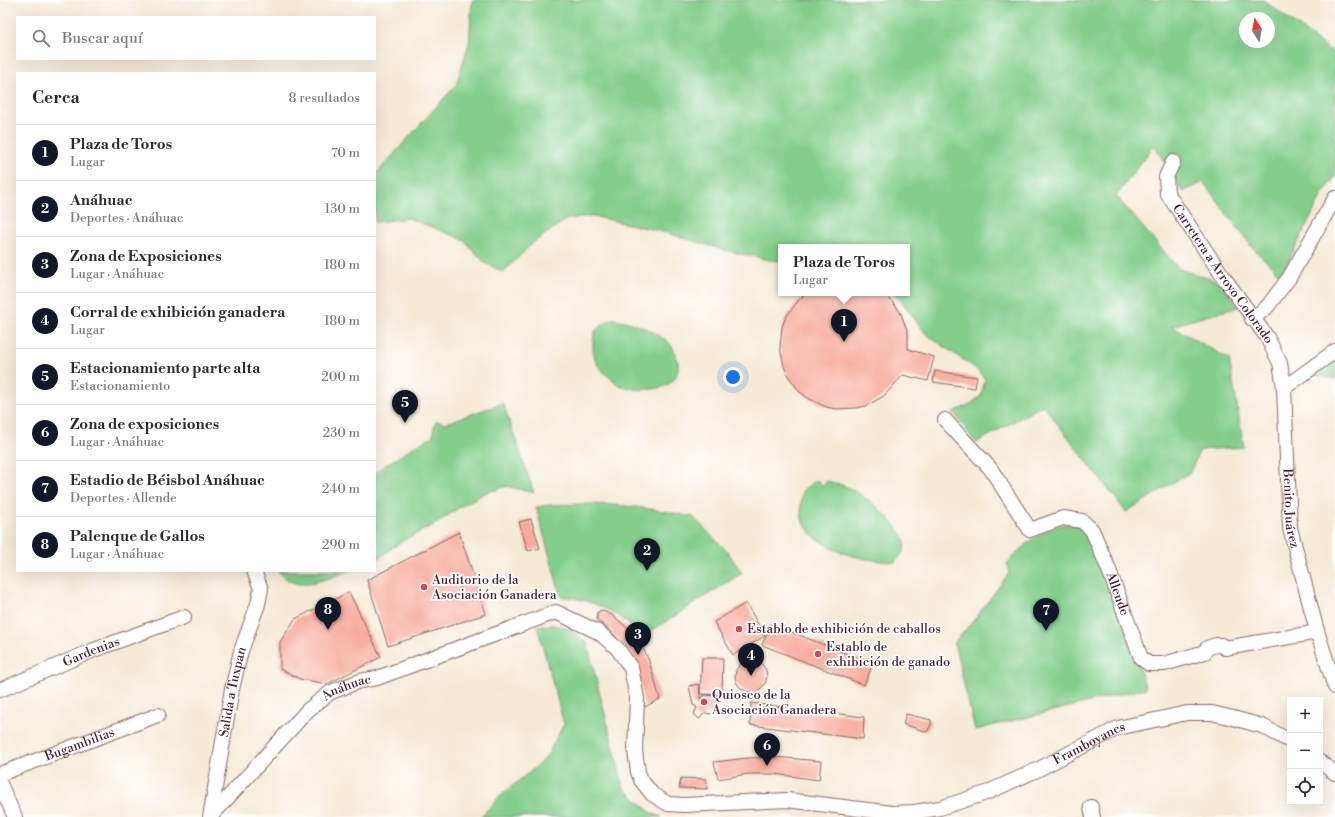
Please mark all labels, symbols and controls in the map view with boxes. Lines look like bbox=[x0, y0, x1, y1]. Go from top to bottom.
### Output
north arrow bbox=[1239, 12, 1275, 48]
search box bbox=[16, 16, 376, 60]
icon: search bbox=[30, 27, 52, 49]
text: Buscar aquí bbox=[62, 29, 143, 48]
text: Cerca bbox=[32, 87, 80, 109]
text: 8 resultados bbox=[289, 90, 360, 106]
text: Plaza de Toros bbox=[70, 135, 172, 154]
text: 1 bbox=[42, 145, 48, 161]
text: 70 m bbox=[331, 145, 360, 161]
text: Lugar bbox=[70, 154, 105, 170]
text: Anáhuac bbox=[70, 191, 132, 210]
text: 2 bbox=[41, 201, 49, 217]
text: 130 m bbox=[325, 201, 360, 217]
street label: Carretera a Arroyo Colorado bbox=[1169, 201, 1277, 346]
text: Deportes · Anáhuac bbox=[70, 210, 183, 226]
popup bbox=[778, 244, 910, 296]
text: Zona de Exposiciones bbox=[70, 247, 222, 266]
text: Plaza de Toros bbox=[793, 253, 895, 272]
text: 3 bbox=[41, 257, 49, 273]
text: 180 m bbox=[324, 257, 360, 273]
text: Lugar · Anáhuac bbox=[70, 266, 164, 282]
text: Lugar bbox=[793, 272, 828, 288]
text: Corral de exhibición ganadera bbox=[70, 303, 285, 322]
pin: 1 bbox=[831, 309, 857, 342]
text: 4 bbox=[41, 313, 49, 329]
text: 180 m bbox=[324, 313, 360, 329]
text: Lugar bbox=[70, 322, 105, 338]
text: Estacionamiento parte alta bbox=[70, 359, 260, 378]
your location bbox=[723, 367, 743, 387]
text: 5 bbox=[41, 369, 49, 385]
text: 200 m bbox=[321, 369, 360, 385]
text: Estacionamiento bbox=[70, 378, 170, 394]
pin: 5 bbox=[392, 390, 418, 423]
text: Zona de exposiciones bbox=[70, 415, 219, 434]
text: 6 bbox=[41, 425, 49, 441]
text: 230 m bbox=[323, 425, 360, 441]
text: Lugar · Anáhuac bbox=[70, 434, 164, 450]
street label: Benito Juárez bbox=[1279, 467, 1303, 550]
text: Estadio de Béisbol Anáhuac bbox=[70, 471, 265, 490]
text: 7 bbox=[41, 481, 49, 497]
text: 240 m bbox=[322, 481, 360, 497]
text: Deportes · Allende bbox=[70, 490, 177, 506]
text: Palenque de Gallos bbox=[70, 527, 205, 546]
text: 8 bbox=[41, 537, 49, 553]
text: 290 m bbox=[322, 537, 360, 553]
pin: 2 bbox=[634, 538, 660, 571]
text: Lugar · Anáhuac bbox=[70, 546, 164, 562]
street label: Allende bbox=[1102, 569, 1133, 618]
place label: Auditorio de la Asociación Ganadera bbox=[431, 572, 557, 603]
marker: Auditorio de la Asociación Ganadera bbox=[419, 582, 429, 592]
pin: 8 bbox=[315, 597, 341, 630]
pin: 7 bbox=[1033, 598, 1059, 631]
place label: Establo de exhibición de caballos bbox=[747, 621, 941, 637]
pin: 3 bbox=[625, 622, 651, 655]
marker: Establo de exhibición de caballos bbox=[734, 624, 744, 634]
street label: Gardenias bbox=[60, 633, 122, 670]
place label: Establo de exhibición de ganado bbox=[826, 639, 950, 670]
pin: 4 bbox=[738, 643, 764, 676]
street label: Salida a Tuxpan bbox=[216, 644, 250, 739]
marker: Establo de exhibición de ganado bbox=[813, 649, 823, 659]
street label: Anáhuac bbox=[318, 671, 373, 705]
place label: Quiosco de la Asociación Ganadera bbox=[711, 687, 837, 718]
marker: Quiosco de la Asociación Ganadera bbox=[699, 697, 709, 707]
map controls bbox=[1287, 697, 1323, 805]
button: + bbox=[1287, 697, 1323, 733]
street label: Framboyanes bbox=[1050, 719, 1127, 768]
street label: Bugambilias bbox=[42, 724, 117, 765]
pin: 6 bbox=[754, 733, 780, 766]
button: − bbox=[1287, 733, 1323, 769]
button: locate bbox=[1287, 769, 1323, 805]

